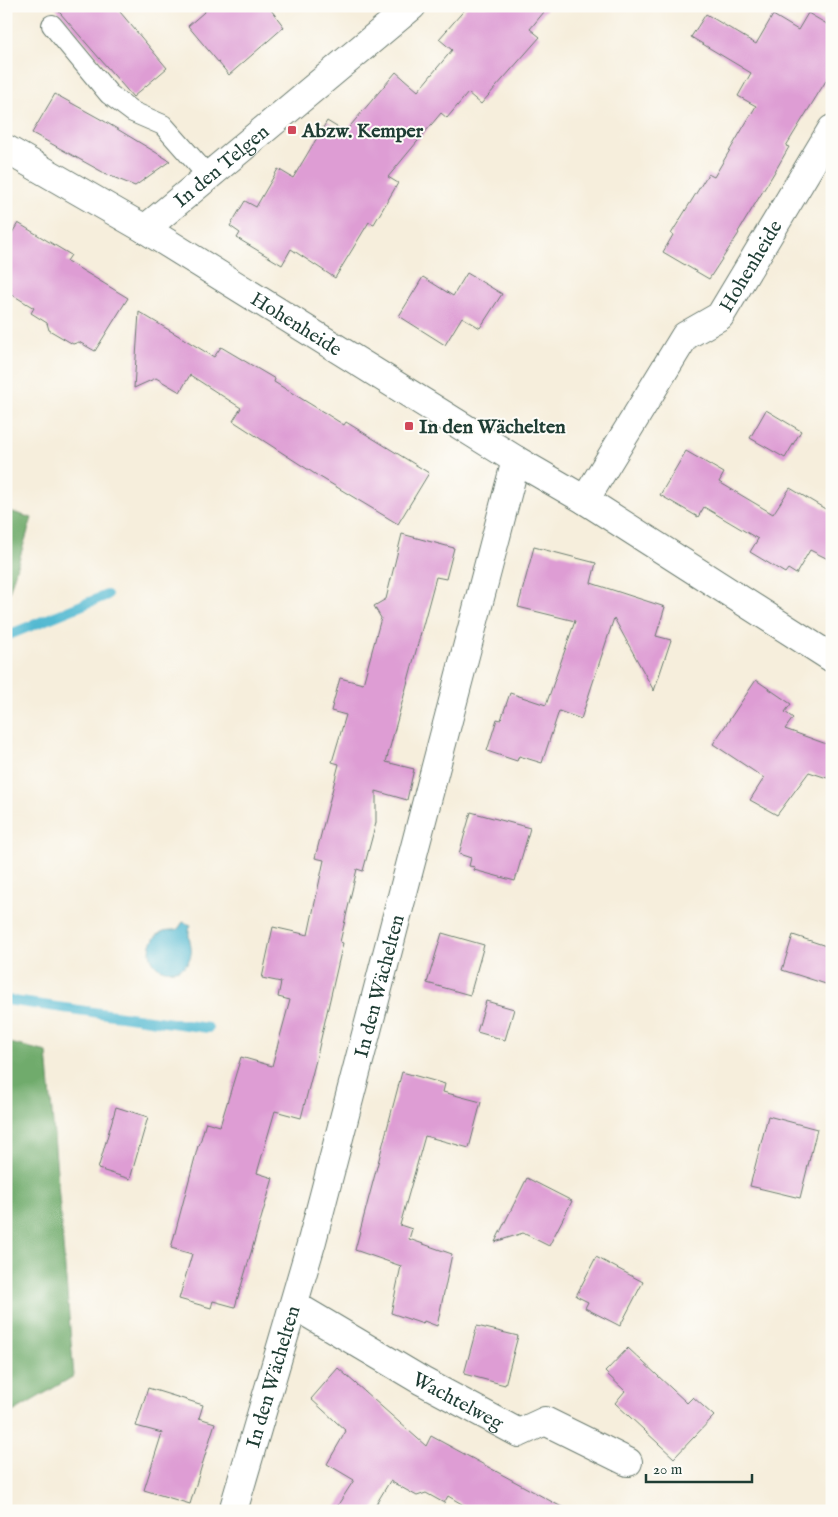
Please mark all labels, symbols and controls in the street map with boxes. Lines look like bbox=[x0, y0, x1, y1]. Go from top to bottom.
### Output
street label: In den Telgen bbox=[169, 119, 275, 214]
place label: Abzw. Kemper bbox=[301, 119, 424, 144]
marker: Abzw. Kemper bbox=[286, 124, 298, 136]
street label: Hohenheide bbox=[714, 216, 789, 317]
street label: Hohenheide bbox=[246, 287, 346, 362]
place label: In den Wächelten bbox=[419, 415, 566, 440]
marker: In den Wächelten bbox=[403, 420, 415, 432]
street label: In den Wächelten bbox=[349, 912, 411, 1060]
street label: In den Wächelten bbox=[241, 1303, 306, 1451]
street label: Wachtelweg bbox=[408, 1367, 508, 1437]
scale bar bbox=[646, 1452, 752, 1484]
text: 20 m bbox=[653, 1460, 683, 1479]

